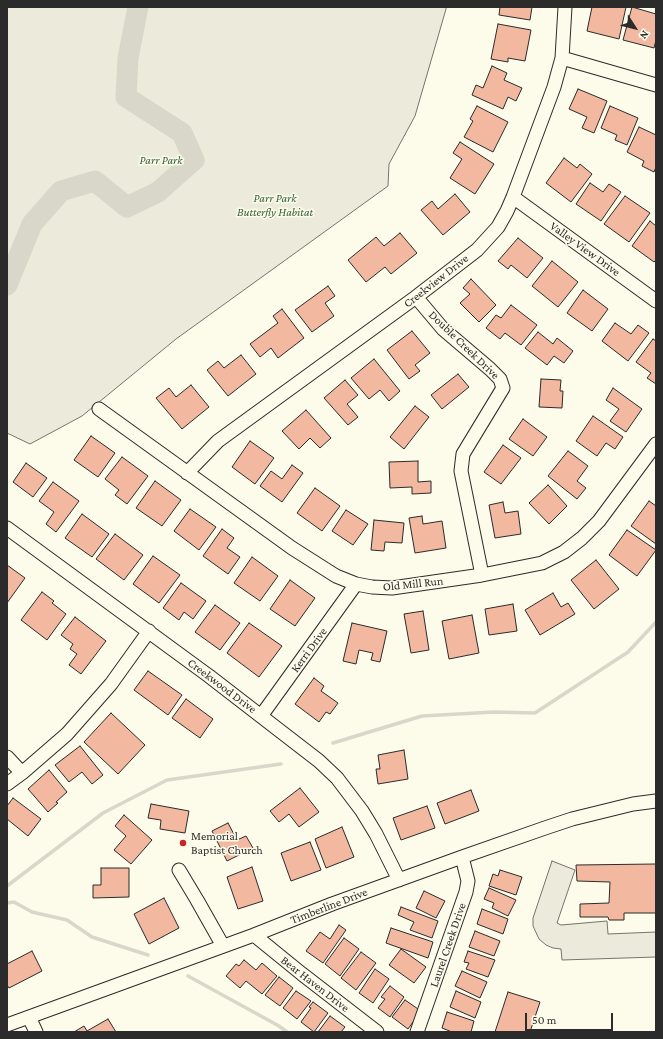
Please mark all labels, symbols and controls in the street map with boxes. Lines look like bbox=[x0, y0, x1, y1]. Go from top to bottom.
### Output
north arrow bbox=[615, 8, 655, 48]
text: N bbox=[638, 28, 652, 42]
park label: Parr Park bbox=[140, 153, 182, 167]
park label: Parr Park Butterfly Habitat bbox=[237, 191, 313, 219]
street label: Valley View Drive bbox=[547, 219, 623, 279]
street label: Creekview Drive bbox=[401, 251, 471, 311]
street label: Double Creek Drive bbox=[426, 308, 502, 382]
street label: Old Mill Run bbox=[382, 574, 444, 594]
street label: Kerri Drive bbox=[288, 625, 330, 675]
street label: Creekwood Drive bbox=[185, 655, 259, 717]
place label: Memorial Baptist Church bbox=[191, 829, 263, 857]
marker: Memorial Baptist Church bbox=[178, 838, 188, 848]
street label: Timberline Drive bbox=[288, 885, 370, 927]
street label: Laurel Creek Drive bbox=[427, 901, 469, 989]
street label: Bear Haven Drive bbox=[278, 953, 352, 1015]
scale bar bbox=[527, 1005, 615, 1031]
text: 50 m bbox=[532, 1013, 556, 1027]

